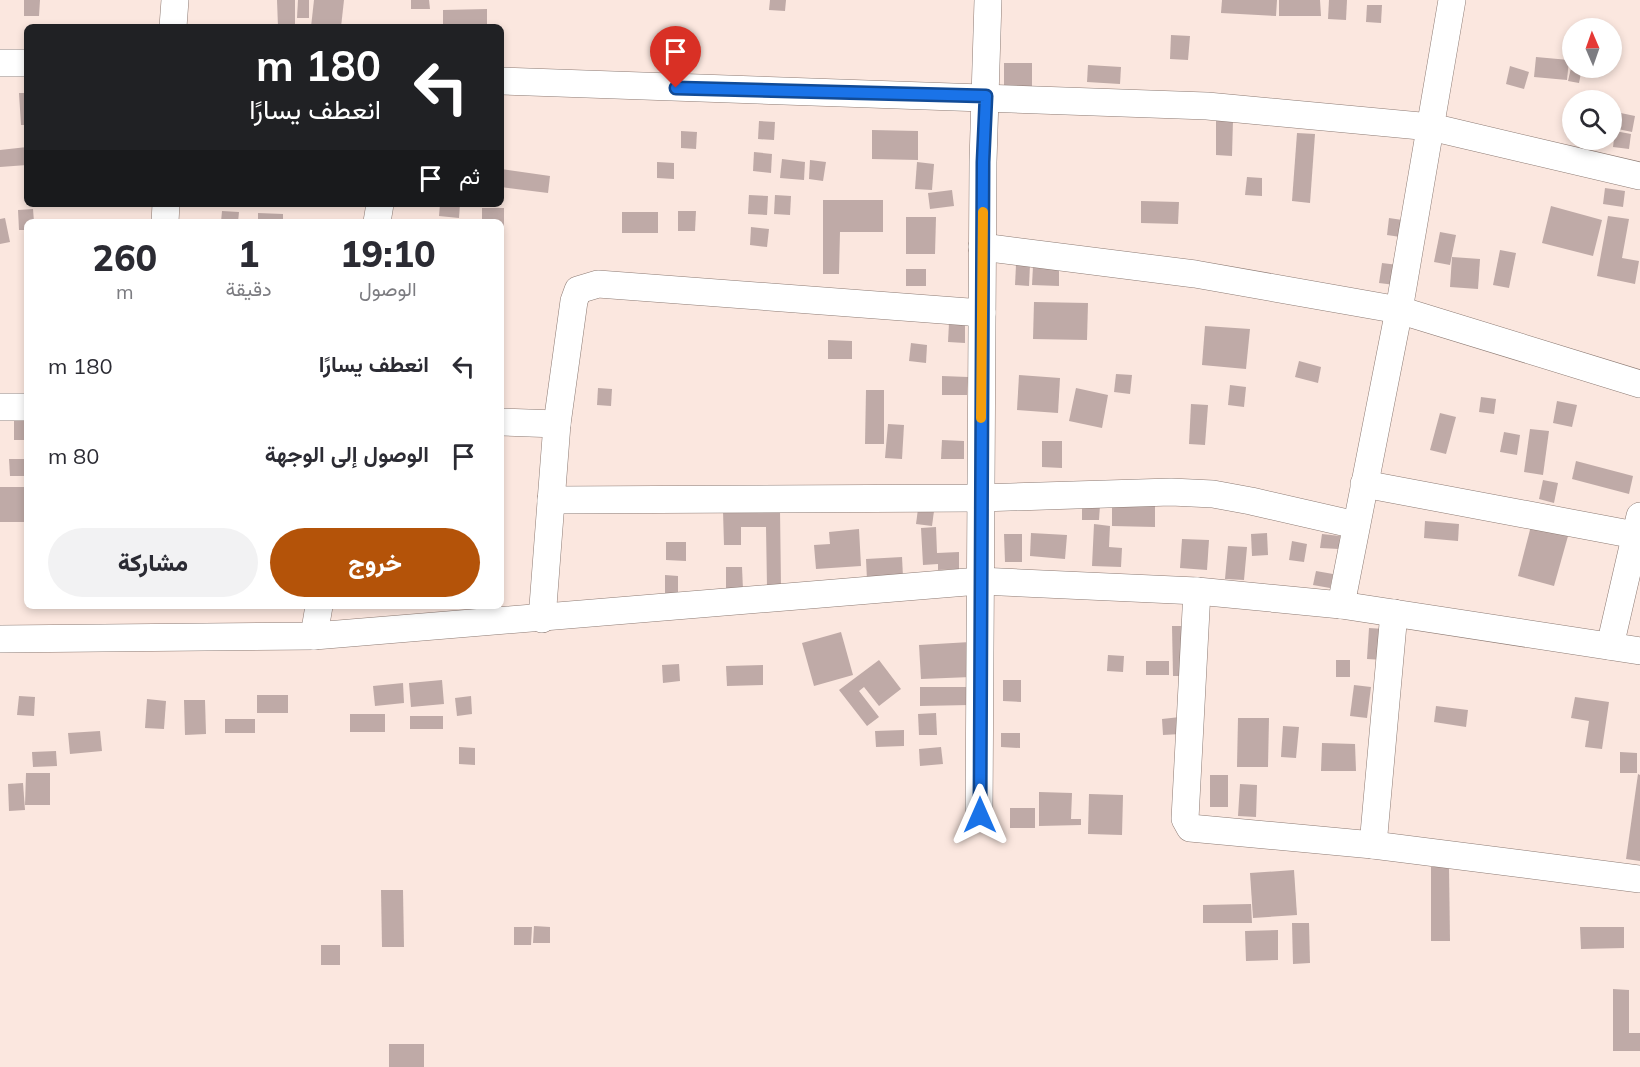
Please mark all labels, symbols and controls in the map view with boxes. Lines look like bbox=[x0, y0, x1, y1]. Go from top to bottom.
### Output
north arrow bbox=[1562, 18, 1622, 78]
map controls bbox=[1562, 18, 1622, 150]
pin bbox=[650, 26, 701, 88]
icon: arrive bbox=[659, 35, 692, 68]
text: 180 m bbox=[256, 39, 381, 92]
icon: left bbox=[402, 48, 480, 126]
button: search bbox=[1562, 90, 1622, 150]
text: انعطف يسارًا bbox=[249, 92, 381, 126]
icon: arrive bbox=[414, 162, 447, 195]
text: ثم bbox=[459, 162, 480, 190]
text: 1 bbox=[238, 231, 259, 276]
text: 19:10 bbox=[340, 231, 436, 276]
text: 260 bbox=[92, 235, 157, 280]
text: دقيقة bbox=[225, 276, 272, 301]
text: الوصول bbox=[359, 276, 417, 301]
text: m bbox=[116, 279, 133, 304]
text: انعطف يسارًا bbox=[319, 350, 429, 378]
icon: left bbox=[447, 350, 480, 383]
text: 180 m bbox=[48, 352, 113, 380]
text: الوصول إلى الوجهة bbox=[265, 440, 429, 468]
icon: arrive bbox=[447, 440, 480, 473]
text: 80 m bbox=[48, 442, 99, 470]
button: مشاركة bbox=[48, 528, 258, 597]
button: خروج bbox=[270, 528, 480, 597]
position arrow bbox=[948, 783, 1012, 847]

